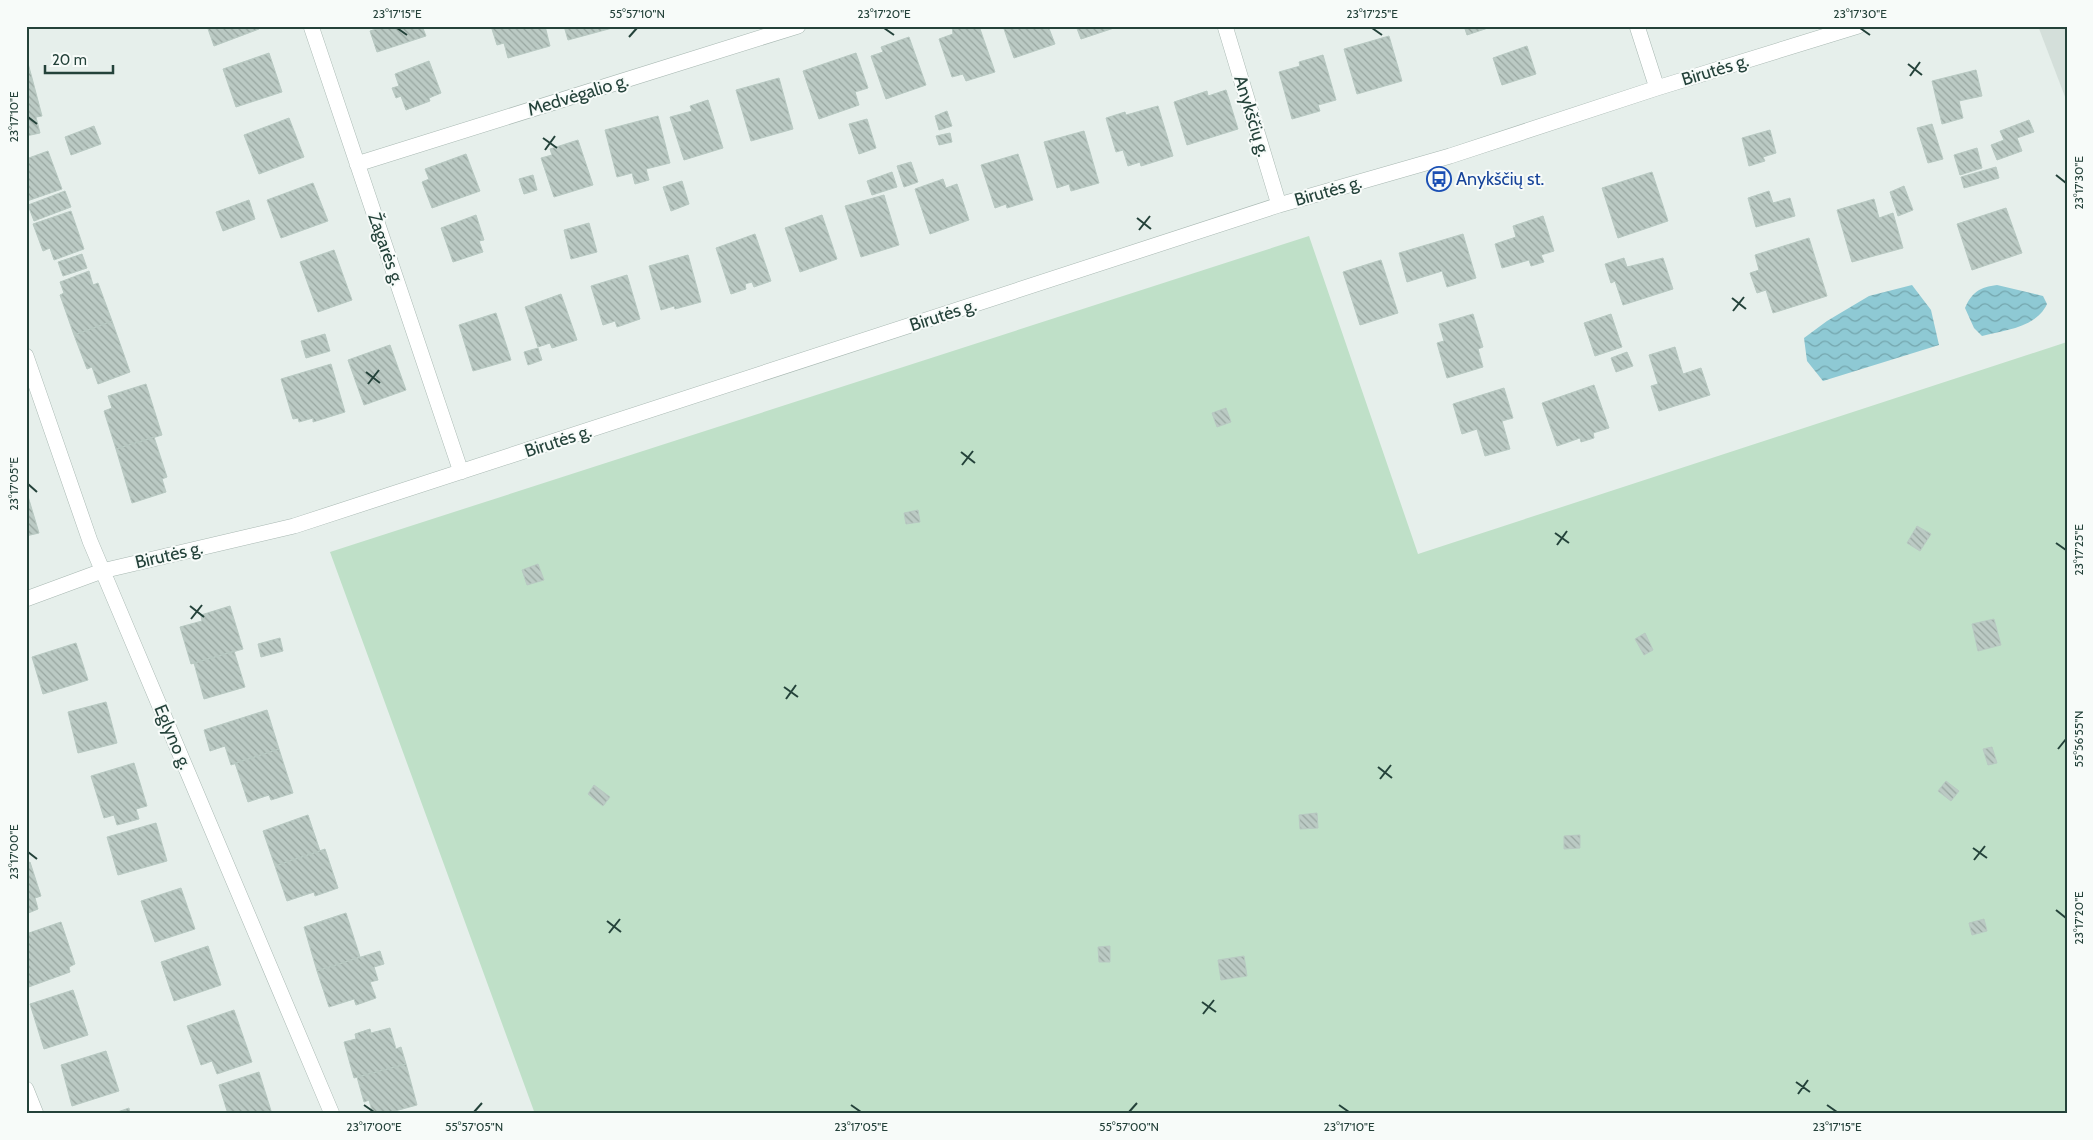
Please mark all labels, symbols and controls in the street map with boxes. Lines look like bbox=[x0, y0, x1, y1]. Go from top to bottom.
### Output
text: 23°17'15"E bbox=[372, 6, 422, 21]
text: 55°57'10"N bbox=[609, 6, 665, 21]
text: 23°17'20"E bbox=[857, 6, 911, 21]
text: 23°17'25"E bbox=[1346, 6, 1398, 21]
text: 23°17'30"E bbox=[1833, 6, 1887, 21]
scale bar bbox=[45, 42, 112, 74]
street label: Birutės g. bbox=[1679, 49, 1751, 91]
text: 20 m bbox=[52, 51, 87, 69]
street label: Medvėgalio g. bbox=[525, 69, 631, 121]
street label: Anykščių g. bbox=[1229, 73, 1275, 159]
text: 23°17'10"E bbox=[6, 91, 21, 143]
text: 23°17'30"E bbox=[2071, 156, 2086, 210]
bus stop icon: Anykščių st. bbox=[1426, 166, 1452, 192]
place label: Anykščių st. bbox=[1456, 168, 1544, 190]
street label: Birutės g. bbox=[1292, 171, 1364, 211]
street label: Žagarės g. bbox=[363, 210, 410, 288]
street label: Birutės g. bbox=[907, 294, 979, 336]
street label: Birutės g. bbox=[522, 420, 594, 462]
text: 23°17'05"E bbox=[6, 457, 21, 511]
text: 23°17'25"E bbox=[2071, 524, 2086, 576]
street label: Birutės g. bbox=[133, 537, 205, 573]
street label: Eglyno g. bbox=[149, 701, 197, 773]
text: 55°56'55"N bbox=[2071, 710, 2086, 768]
text: 23°17'00"E bbox=[6, 824, 21, 880]
text: 23°17'20"E bbox=[2071, 891, 2086, 945]
text: 23°17'00"E bbox=[346, 1119, 402, 1134]
text: 55°57'05"N bbox=[445, 1119, 503, 1134]
text: 23°17'05"E bbox=[834, 1119, 888, 1134]
text: 55°57'00"N bbox=[1099, 1119, 1159, 1134]
text: 23°17'10"E bbox=[1323, 1119, 1375, 1134]
text: 23°17'15"E bbox=[1812, 1119, 1862, 1134]

